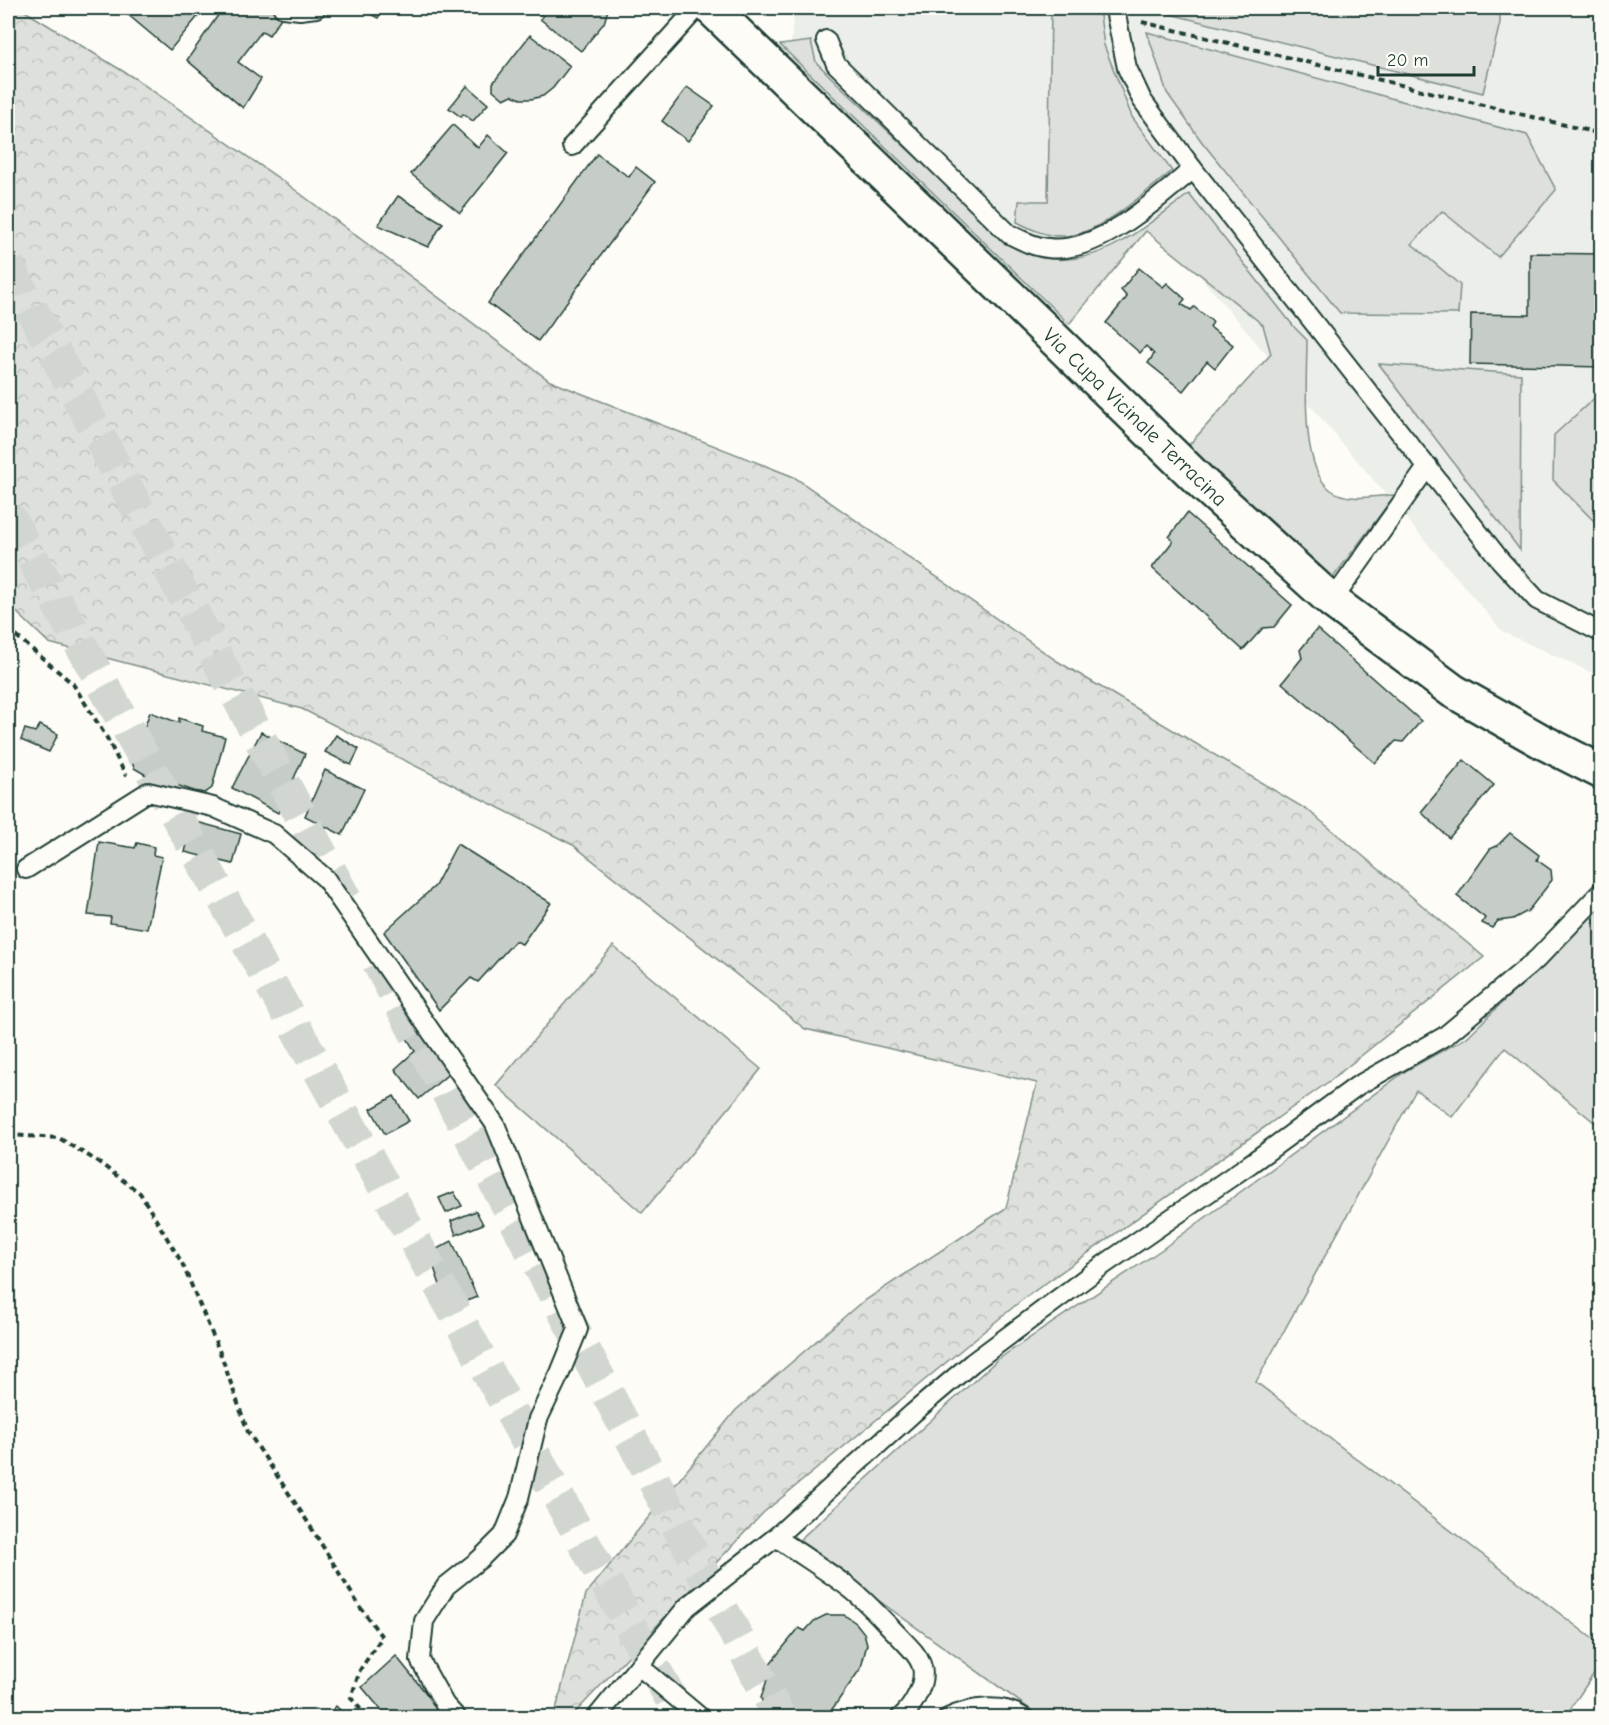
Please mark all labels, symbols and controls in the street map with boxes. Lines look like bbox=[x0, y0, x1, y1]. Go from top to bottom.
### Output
scale bar bbox=[1378, 39, 1474, 77]
text: 20 m bbox=[1387, 50, 1428, 71]
street label: Via Cupa Vicinale Terracina bbox=[1038, 323, 1232, 511]

